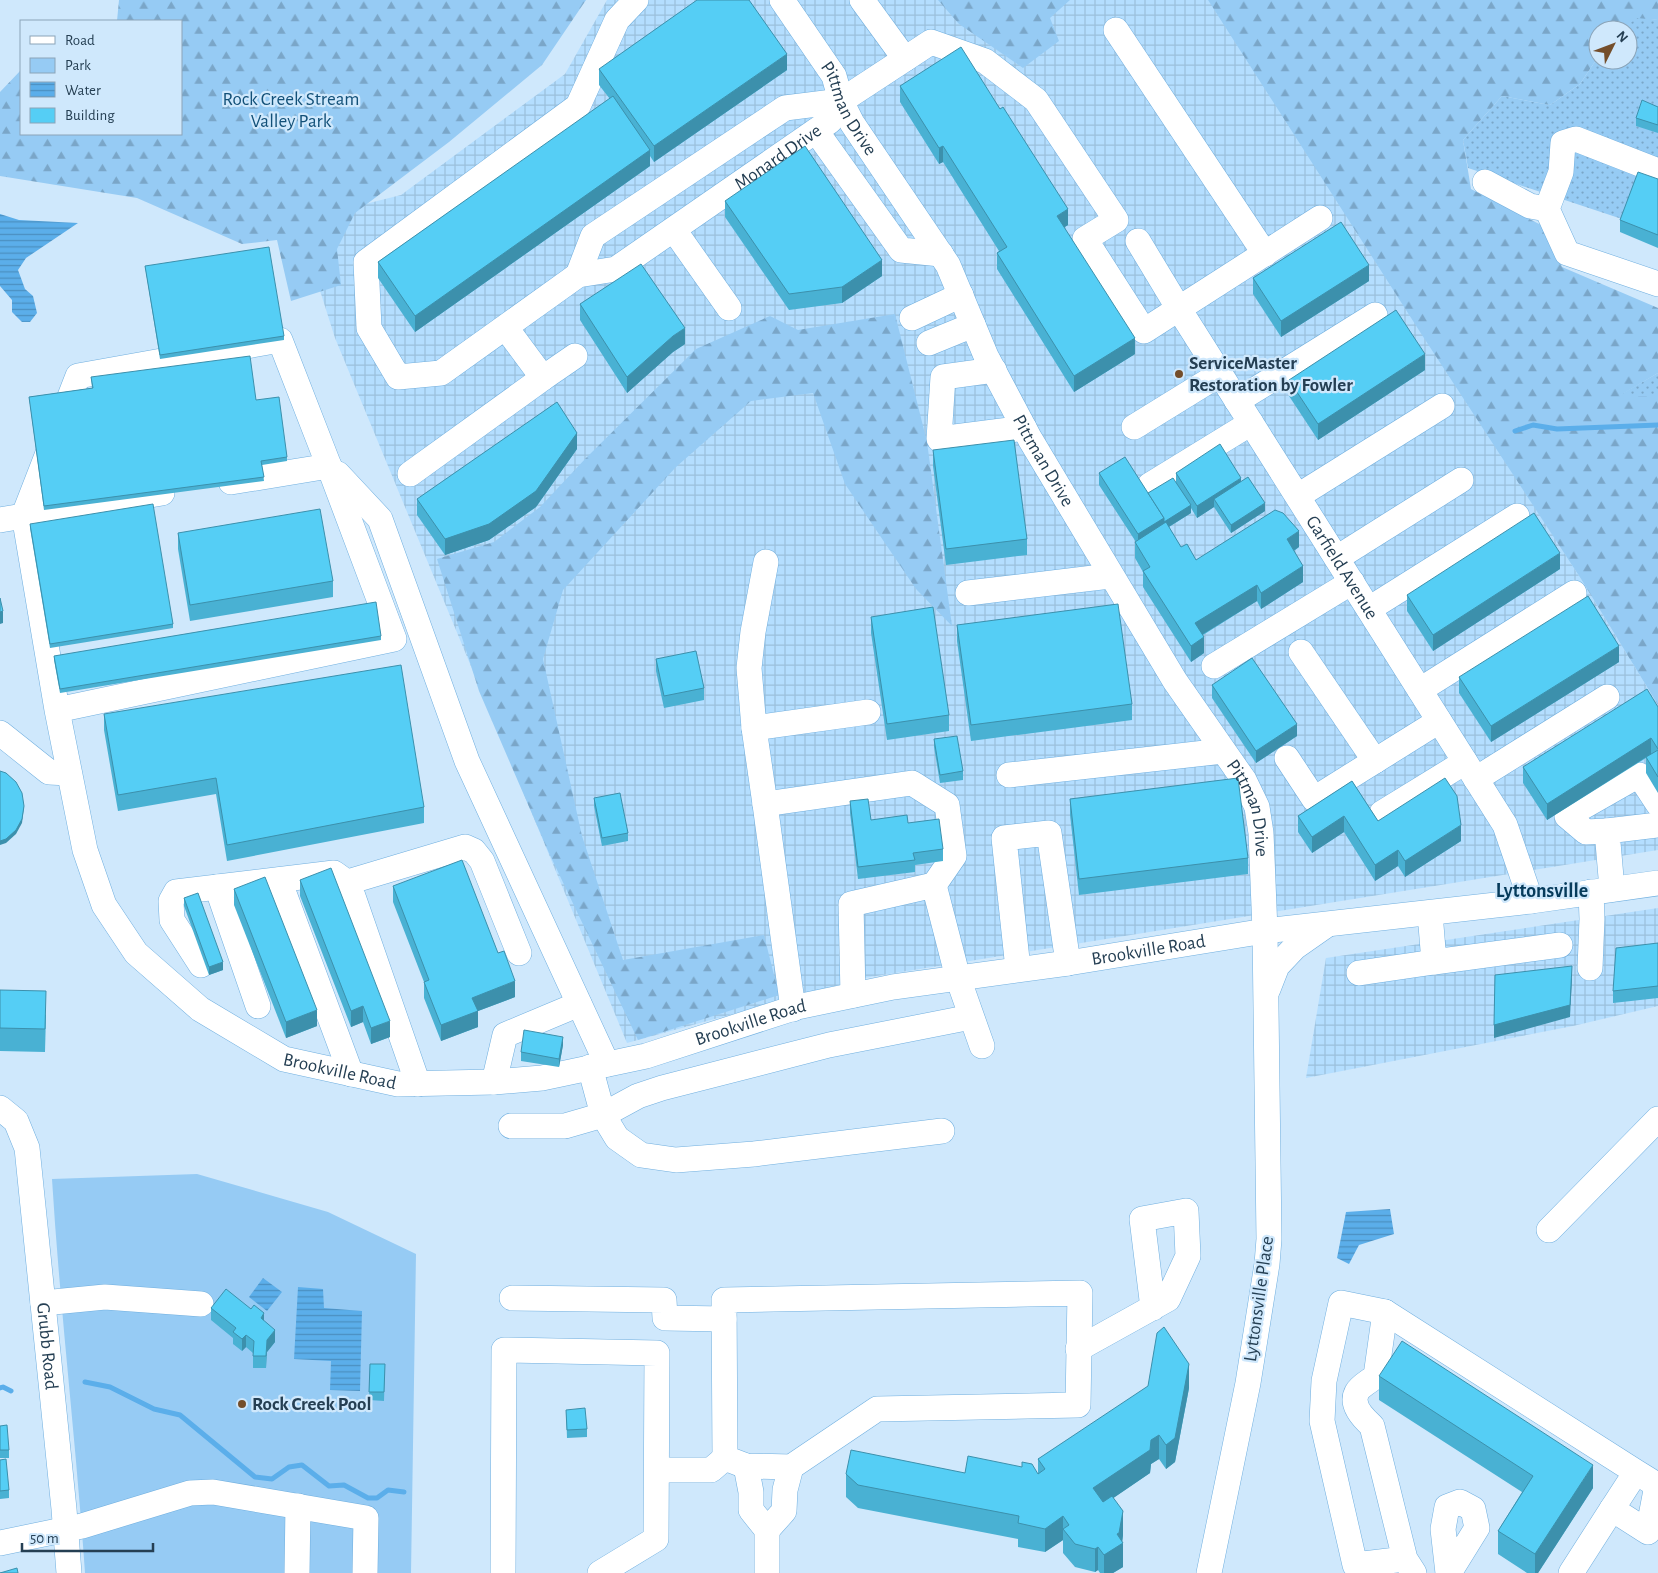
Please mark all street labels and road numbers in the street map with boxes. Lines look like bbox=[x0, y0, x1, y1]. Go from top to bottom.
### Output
street label: Pittman Drive bbox=[817, 58, 880, 159]
street label: Monard Drive bbox=[731, 121, 825, 194]
street label: Pittman Drive bbox=[1009, 412, 1078, 510]
street label: Garfield Avenue bbox=[1303, 512, 1382, 622]
street label: Pittman Drive bbox=[1223, 756, 1271, 857]
street label: Brookville Road bbox=[1090, 931, 1207, 969]
street label: Brookville Road bbox=[693, 996, 808, 1049]
street label: Brookville Road bbox=[281, 1050, 398, 1093]
street label: Lyttonsville Place bbox=[1241, 1235, 1277, 1363]
street label: Grubb Road bbox=[33, 1302, 61, 1391]

